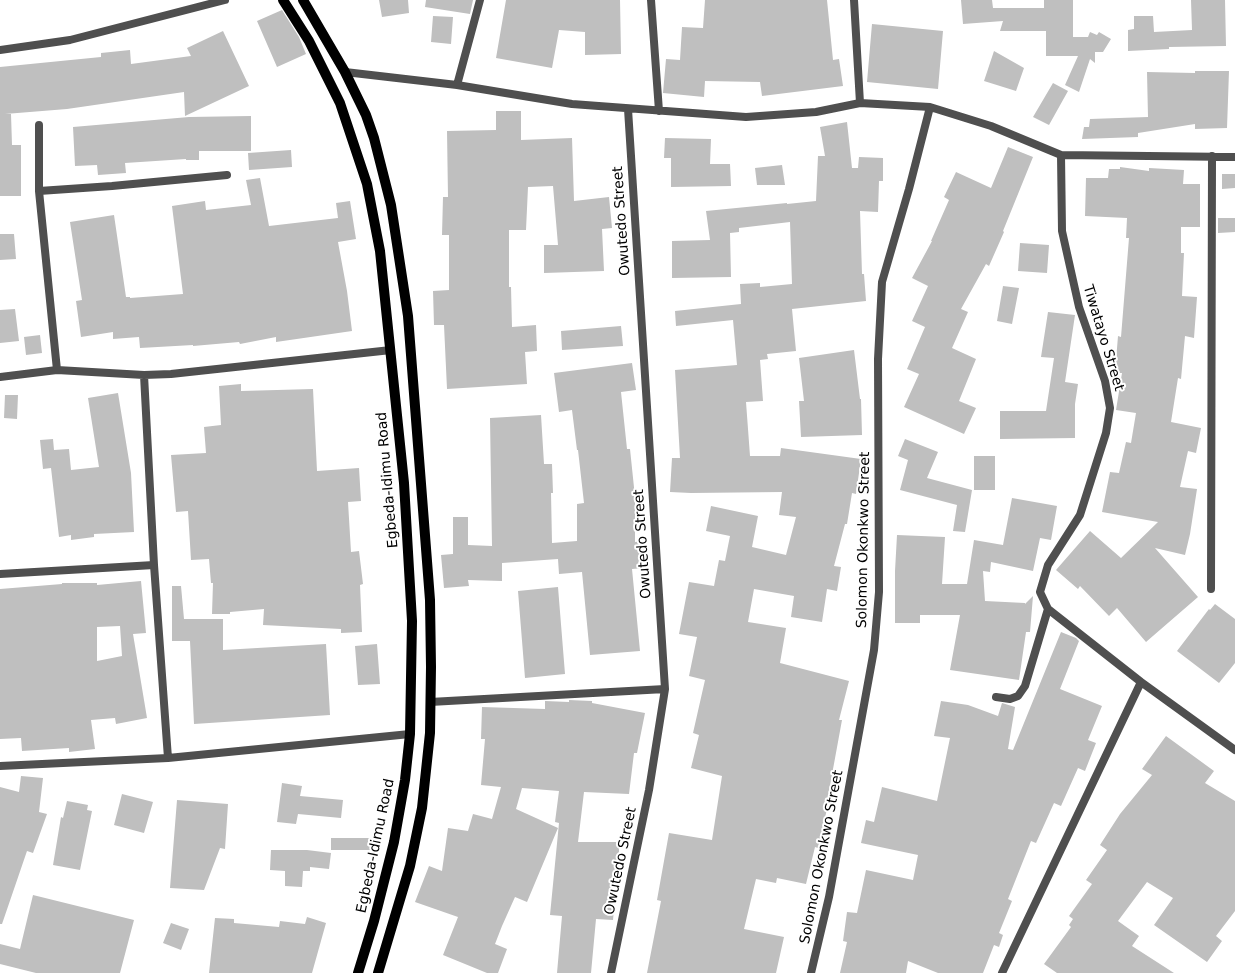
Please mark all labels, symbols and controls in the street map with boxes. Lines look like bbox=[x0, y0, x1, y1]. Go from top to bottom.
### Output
street label: Owutedo Street bbox=[610, 166, 634, 276]
street label: Tiwatayo Street bbox=[1079, 283, 1127, 393]
street label: Egbeda-Idimu Road bbox=[374, 411, 402, 549]
street label: Solomon Okonkwo Street bbox=[854, 452, 874, 628]
street label: Owutedo Street bbox=[631, 489, 655, 599]
street label: Solomon Okonkwo Street bbox=[797, 769, 847, 945]
street label: Egbeda-Idimu Road bbox=[354, 777, 398, 915]
street label: Owutedo Street bbox=[601, 806, 641, 916]

